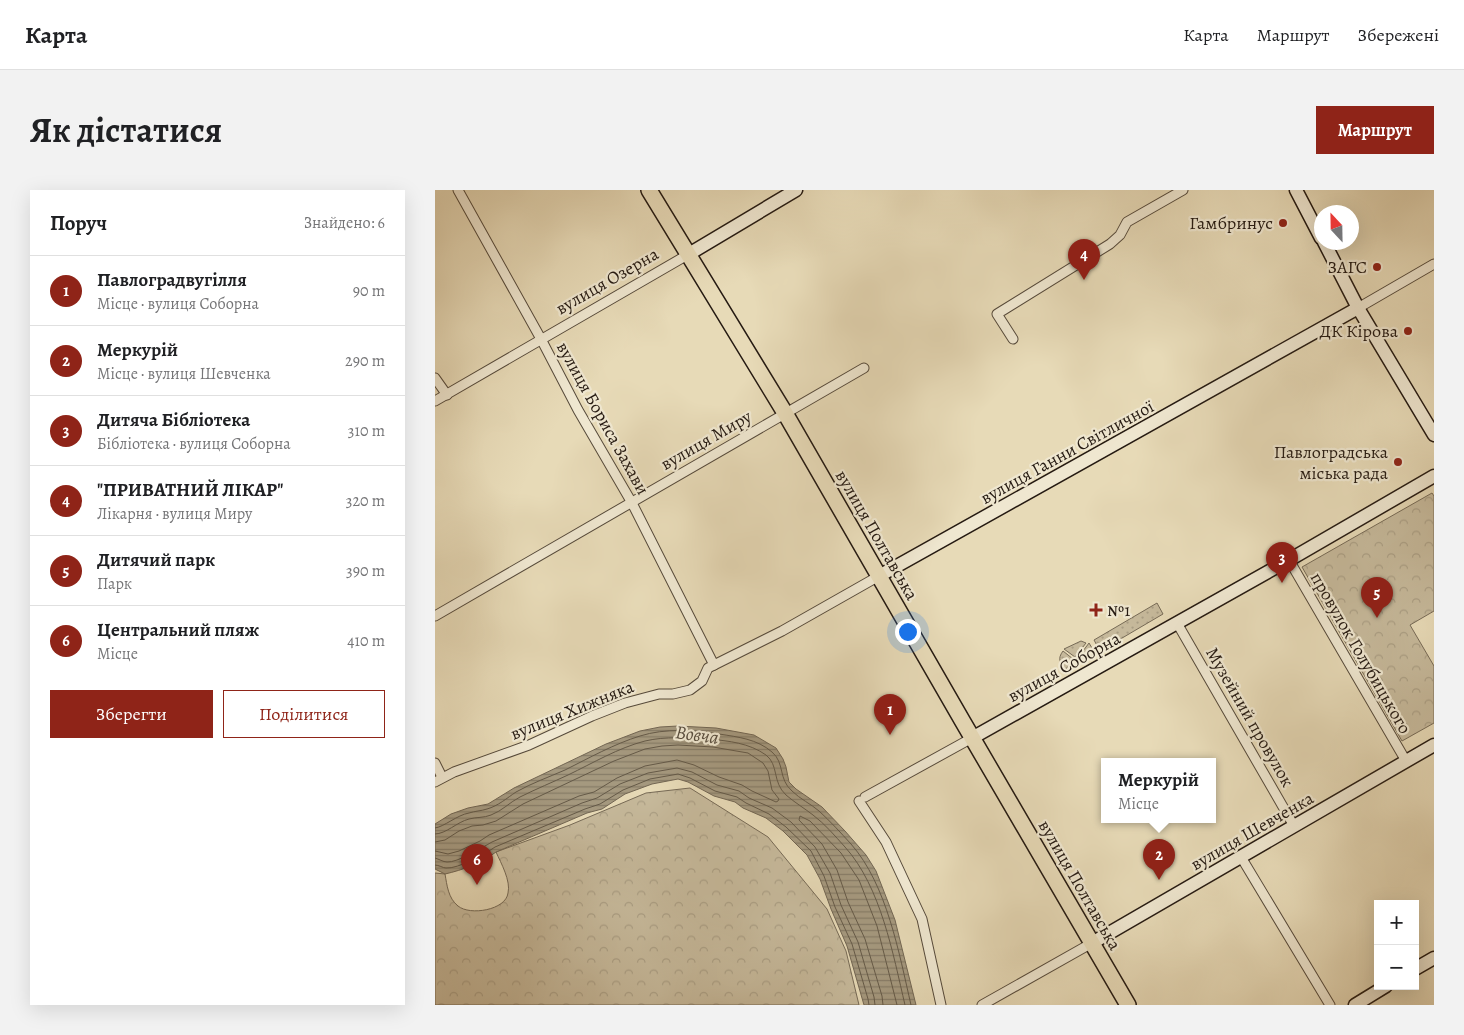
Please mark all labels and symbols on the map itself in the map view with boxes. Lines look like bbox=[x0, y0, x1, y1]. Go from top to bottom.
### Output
north arrow bbox=[1314, 205, 1359, 250]
place label: Гамбринус bbox=[1189, 211, 1273, 235]
marker: Гамбринус bbox=[1277, 217, 1289, 229]
pin: 4 bbox=[1068, 239, 1100, 280]
street label: вулиця Озерна bbox=[551, 241, 663, 320]
place label: ЗАГС bbox=[1327, 255, 1367, 279]
marker: ЗАГС bbox=[1371, 261, 1383, 273]
place label: ДК Кірова bbox=[1319, 319, 1399, 343]
marker: ДК Кірова bbox=[1402, 325, 1414, 337]
street label: вулиця Бориса Захави bbox=[551, 337, 655, 499]
street label: вулиця Ганни Світличної bbox=[976, 394, 1158, 510]
street label: вулиця Миру bbox=[656, 404, 757, 476]
place label: Павлоградська міська рада bbox=[1274, 440, 1389, 485]
marker: Павлоградська міська рада bbox=[1392, 456, 1404, 468]
street label: вулиця Полтавська bbox=[830, 465, 924, 605]
pin: 3 bbox=[1266, 542, 1298, 583]
street label: провулок Голубицького bbox=[1305, 568, 1417, 738]
pin: 5 bbox=[1361, 577, 1393, 618]
place label: №1 bbox=[1107, 598, 1130, 622]
marker: №1 bbox=[1089, 603, 1103, 617]
your location bbox=[895, 619, 921, 645]
street label: вулиця Соборна bbox=[1003, 626, 1125, 708]
street label: Музейний провулок bbox=[1200, 643, 1300, 791]
street label: вулиця Хижняка bbox=[507, 674, 638, 746]
pin: 1 bbox=[874, 694, 906, 735]
water label: Вовча bbox=[674, 719, 720, 751]
street label: вулиця Шевченка bbox=[1186, 786, 1319, 876]
street label: вулиця Полтавська bbox=[1033, 815, 1127, 955]
pin: 2 bbox=[1143, 839, 1175, 880]
pin: 6 bbox=[461, 844, 493, 885]

